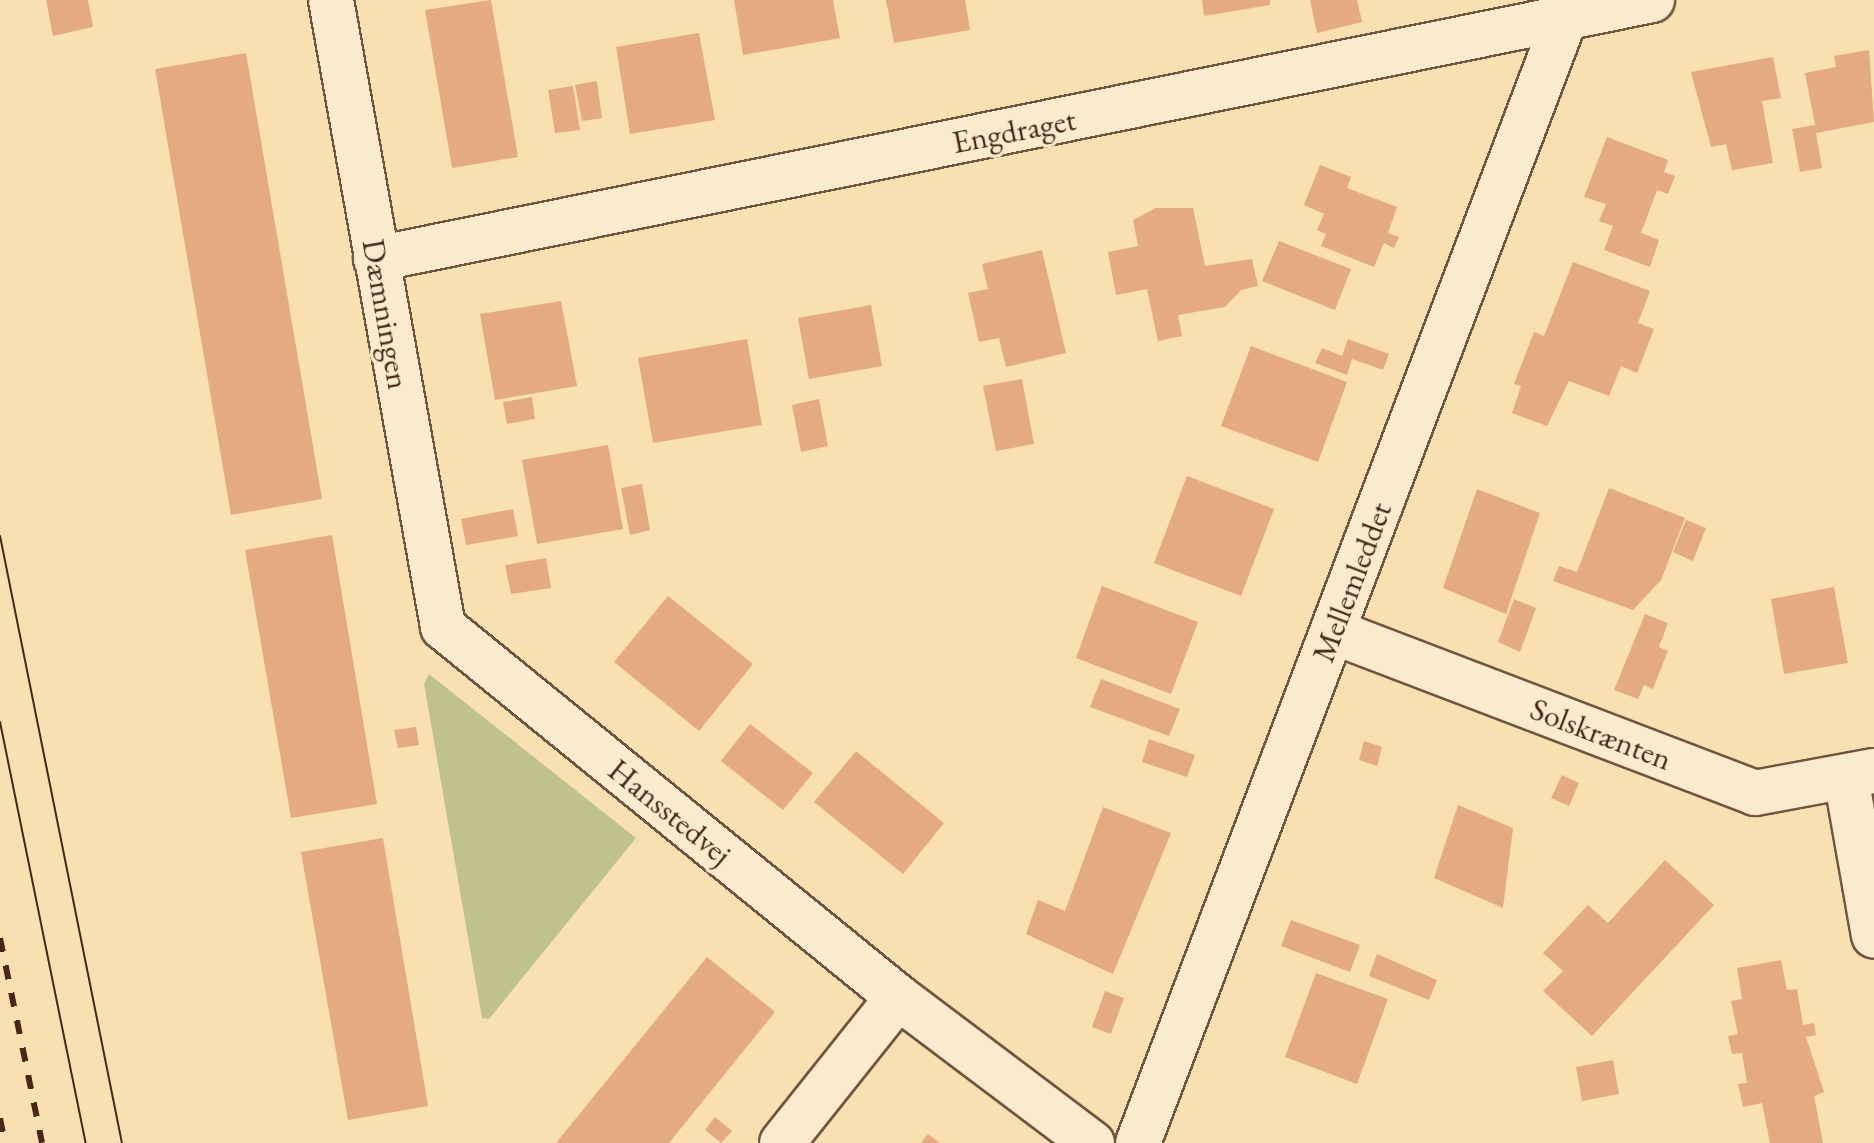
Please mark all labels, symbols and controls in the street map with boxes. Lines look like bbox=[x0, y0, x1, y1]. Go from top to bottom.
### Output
street label: Engdraget bbox=[949, 100, 1079, 162]
street label: Dæmningen bbox=[354, 236, 418, 392]
street label: Mellemleddet bbox=[1304, 497, 1400, 667]
street label: Solskrænten bbox=[1525, 690, 1677, 778]
street label: Hansstedvej bbox=[601, 751, 739, 873]

